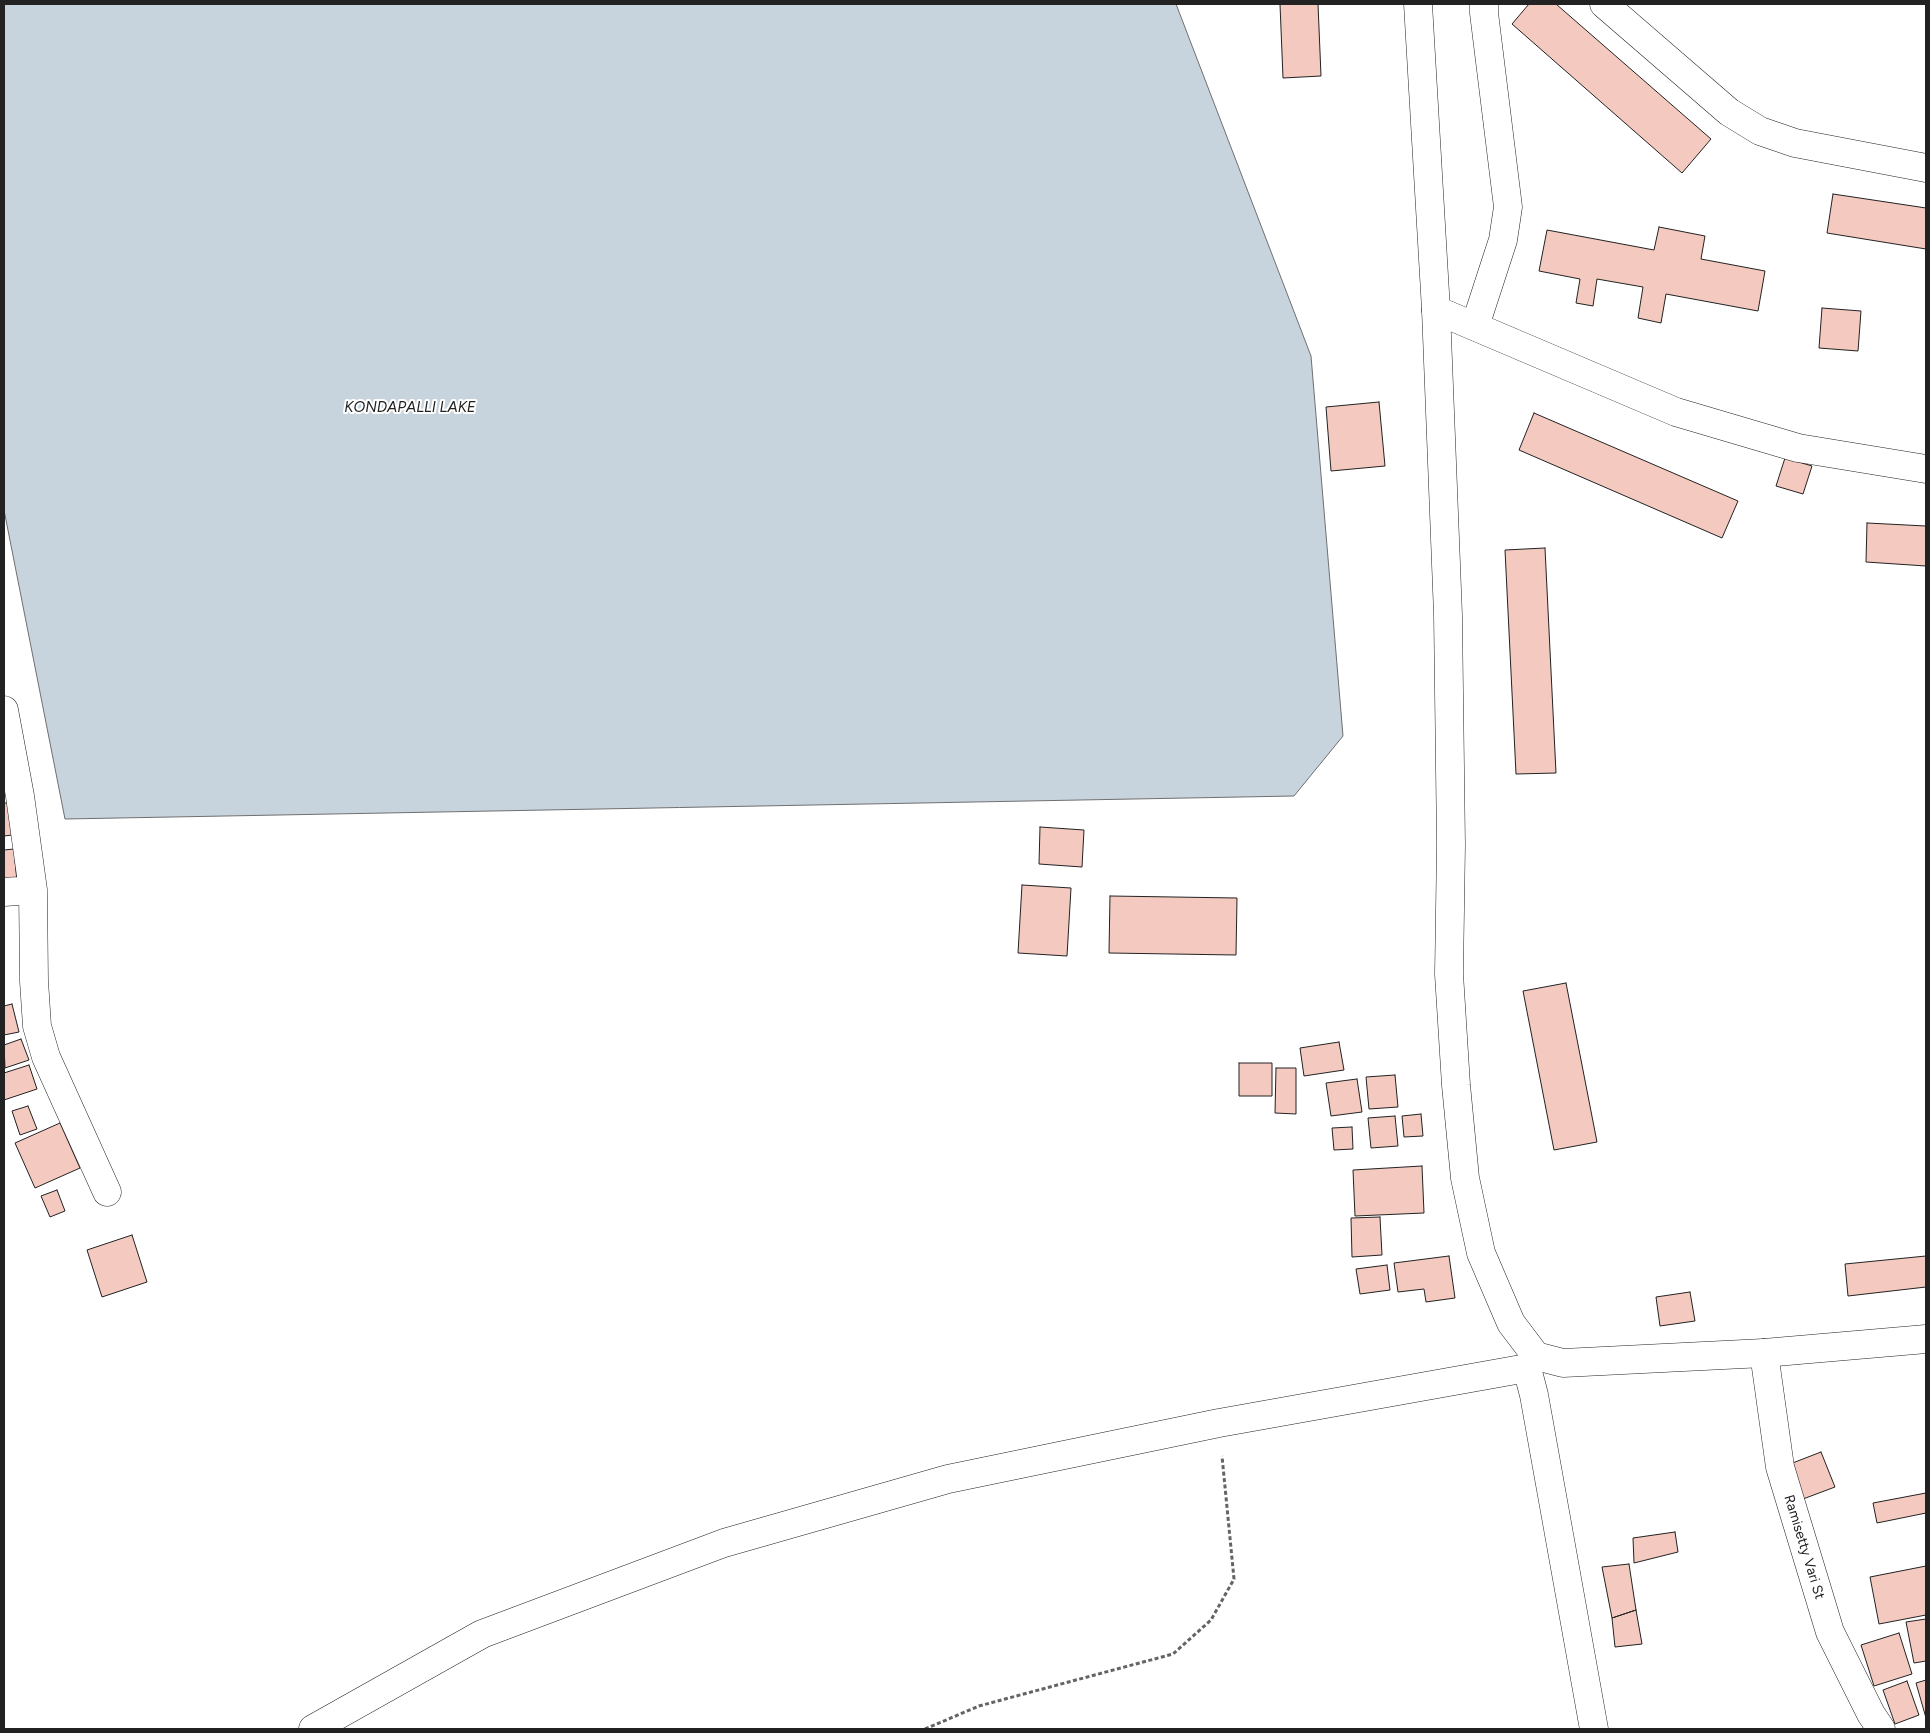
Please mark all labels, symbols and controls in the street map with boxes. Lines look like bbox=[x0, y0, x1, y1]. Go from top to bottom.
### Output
water label: KONDAPALLI LAKE bbox=[344, 399, 476, 417]
street label: Ramisetty Vari St bbox=[1780, 1493, 1828, 1601]

